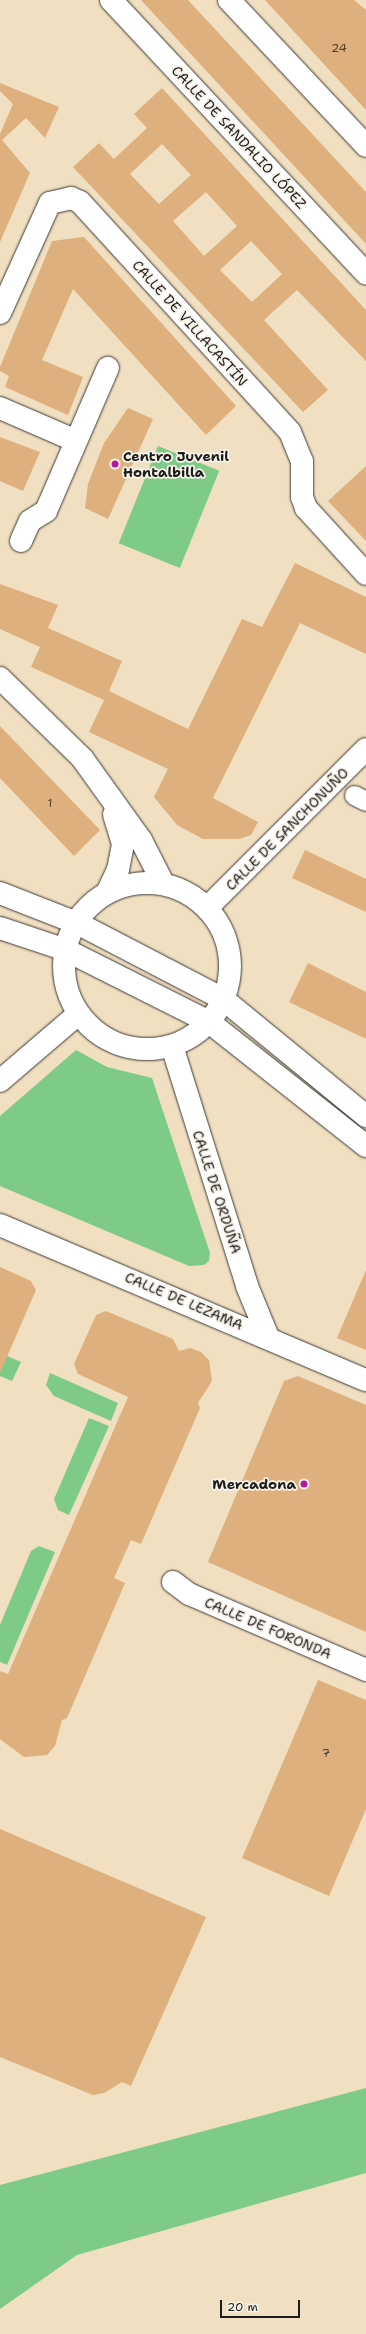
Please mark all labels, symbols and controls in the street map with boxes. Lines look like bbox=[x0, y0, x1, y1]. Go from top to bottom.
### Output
house number: 24 bbox=[331, 42, 347, 56]
street label: CALLE DE SANDALIO LÓPEZ bbox=[168, 62, 310, 212]
street label: CALLE DE VILLACASTÍN bbox=[129, 256, 251, 390]
place label: Centro Juvenil Hontalbilla bbox=[123, 448, 229, 480]
marker: Centro Juvenil Hontalbilla bbox=[110, 459, 120, 469]
street label: CALLE DE SANCHONUÑO bbox=[222, 764, 352, 894]
house number: 1 bbox=[47, 797, 53, 811]
street label: CALLE DE ORDUÑA bbox=[189, 1128, 245, 1256]
street label: CALLE DE LEZAMA bbox=[122, 1268, 246, 1334]
place label: Mercadona bbox=[212, 1476, 296, 1492]
marker: Mercadona bbox=[299, 1479, 309, 1489]
street label: CALLE DE FORONDA bbox=[202, 1594, 334, 1662]
house number: 7 bbox=[322, 1747, 330, 1761]
scale bar bbox=[222, 2292, 302, 2318]
text: 20 m bbox=[227, 2299, 258, 2315]

